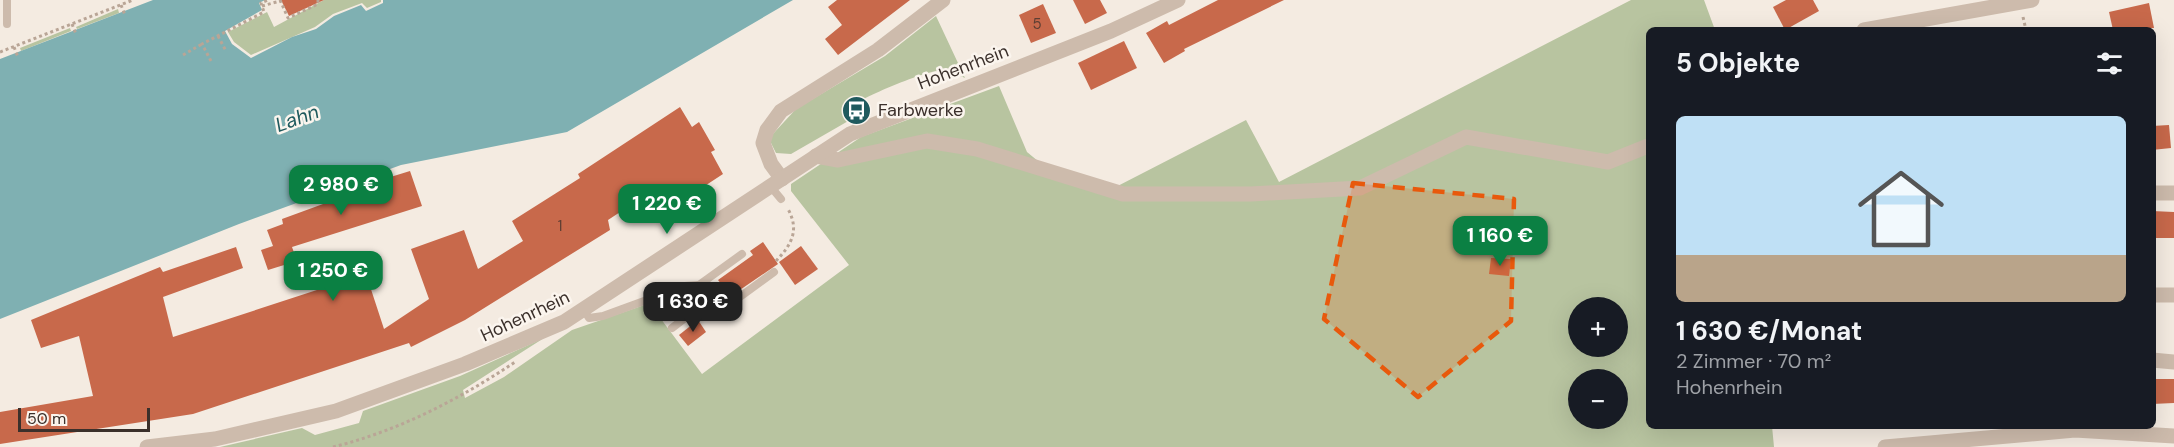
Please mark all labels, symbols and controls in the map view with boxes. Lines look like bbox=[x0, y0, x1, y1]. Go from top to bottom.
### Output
house number: 5 bbox=[1032, 14, 1042, 34]
street label: Hohenrhein bbox=[914, 39, 1012, 95]
text: 5 Objekte bbox=[1676, 46, 1800, 80]
icon: filters bbox=[2093, 47, 2126, 80]
bus stop icon: Farbwerke bbox=[841, 94, 873, 126]
water label: Lahn bbox=[272, 98, 322, 138]
place label: Farbwerke bbox=[878, 98, 963, 122]
icon: home bbox=[1847, 155, 1955, 263]
pin: 2 980 € bbox=[286, 165, 396, 216]
text: 2 980 € bbox=[303, 171, 379, 197]
pin: 1 220 € bbox=[612, 184, 722, 235]
text: 1 220 € bbox=[632, 190, 702, 216]
house number: 1 bbox=[558, 216, 562, 236]
pin: 1 160 € bbox=[1445, 216, 1555, 267]
text: 1 160 € bbox=[1467, 222, 1533, 248]
pin: 1 250 € bbox=[278, 251, 388, 302]
text: 1 250 € bbox=[298, 257, 368, 283]
pin: 1 630 € bbox=[638, 282, 748, 333]
street label: Hohenrhein bbox=[477, 285, 573, 347]
text: 1 630 € bbox=[657, 288, 729, 314]
map controls bbox=[1568, 297, 1628, 429]
button: + bbox=[1568, 297, 1628, 357]
text: 1 630 €/Monat bbox=[1676, 314, 1862, 348]
text: 2 Zimmer · 70 m² bbox=[1676, 348, 1831, 374]
button: − bbox=[1568, 369, 1628, 429]
text: Hohenrhein bbox=[1676, 374, 1782, 400]
scale bar bbox=[18, 405, 150, 432]
text: 50 m bbox=[27, 408, 66, 429]

